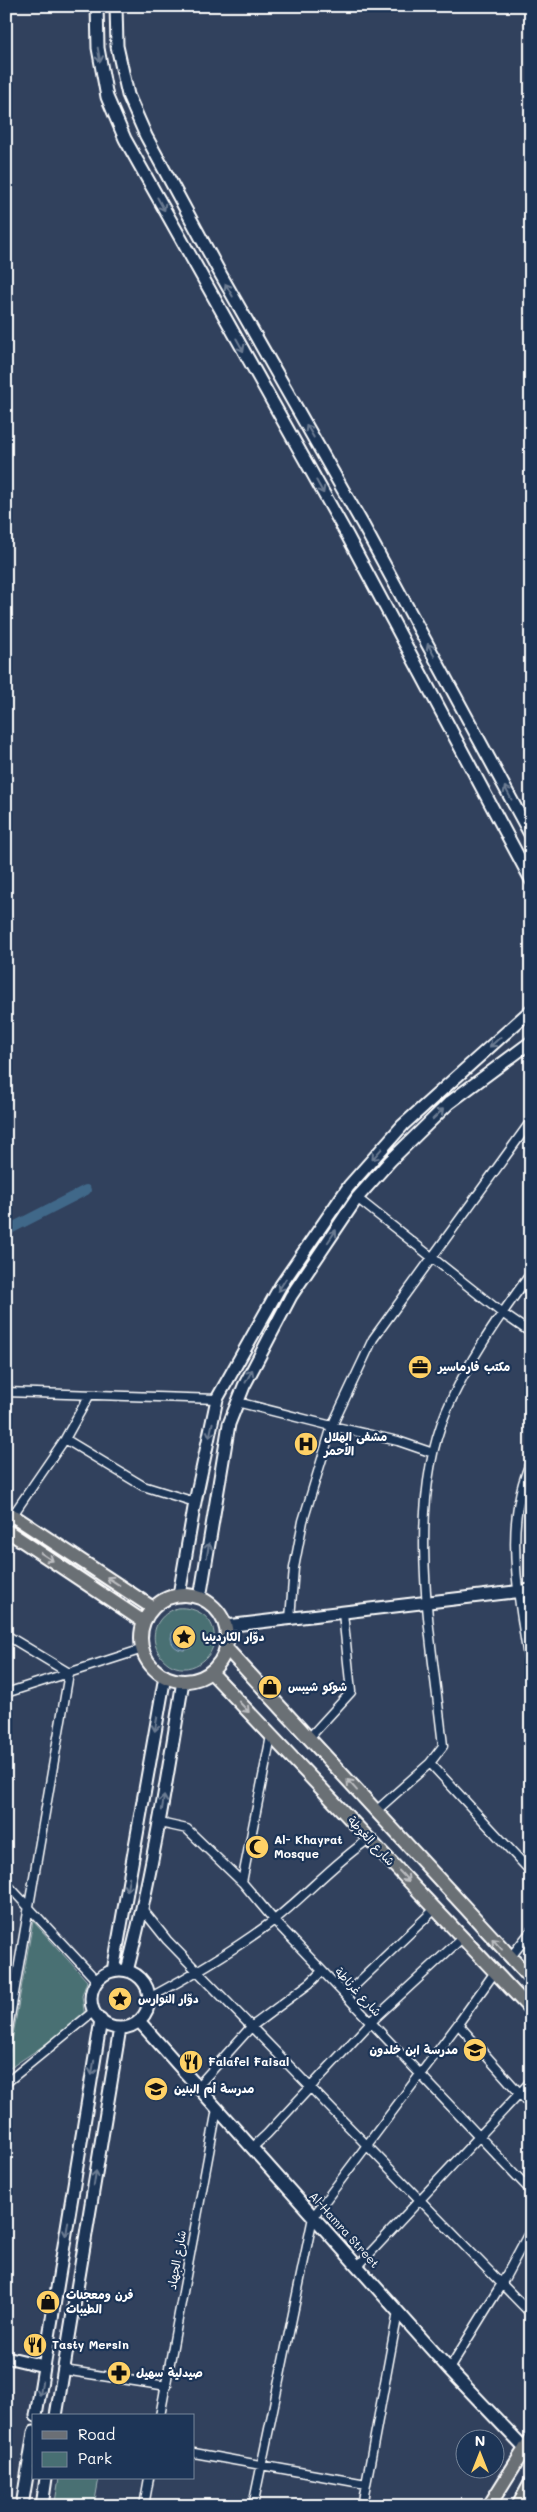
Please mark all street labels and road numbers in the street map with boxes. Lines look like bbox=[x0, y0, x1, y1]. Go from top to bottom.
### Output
street label: شارع الغوطة bbox=[343, 1812, 399, 1870]
street label: شارع غرناطة bbox=[330, 1963, 386, 2021]
street label: Al-Hamra Street bbox=[306, 2188, 383, 2271]
street label: شارع الجهاد bbox=[163, 2229, 191, 2291]

